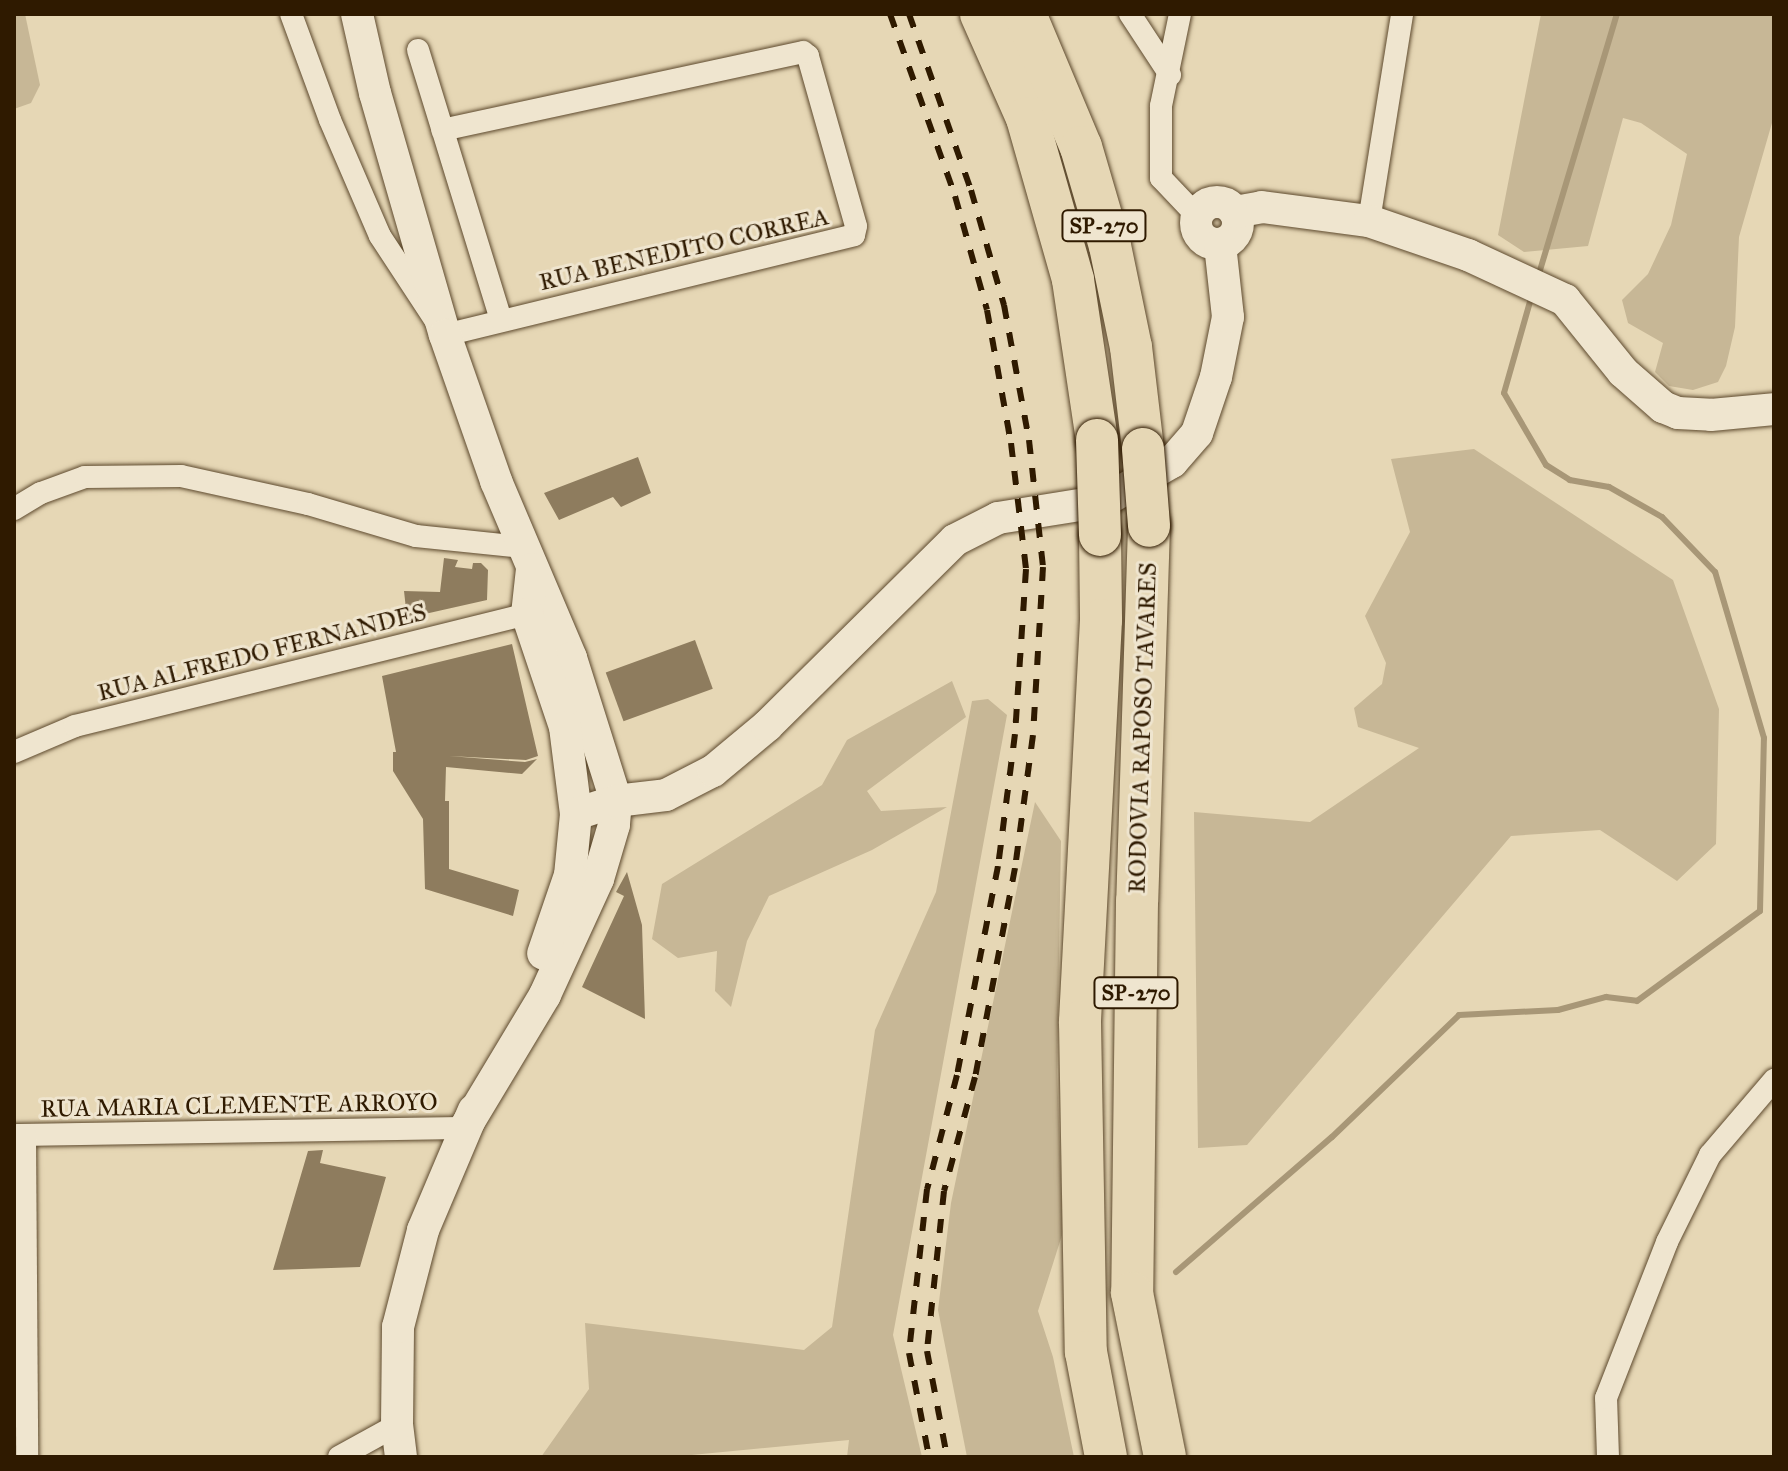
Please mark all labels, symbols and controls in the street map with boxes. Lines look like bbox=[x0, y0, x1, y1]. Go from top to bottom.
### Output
street label: RUA BENEDITO CORREA bbox=[536, 203, 832, 297]
road number: SP-270 bbox=[1060, 208, 1148, 244]
street label: RODOVIA RAPOSO TAVARES bbox=[1123, 562, 1163, 894]
street label: RUA ALFREDO FERNANDES bbox=[95, 598, 429, 708]
road number: SP-270 bbox=[1092, 975, 1180, 1011]
street label: RUA MARIA CLEMENTE ARROYO bbox=[40, 1088, 438, 1124]

